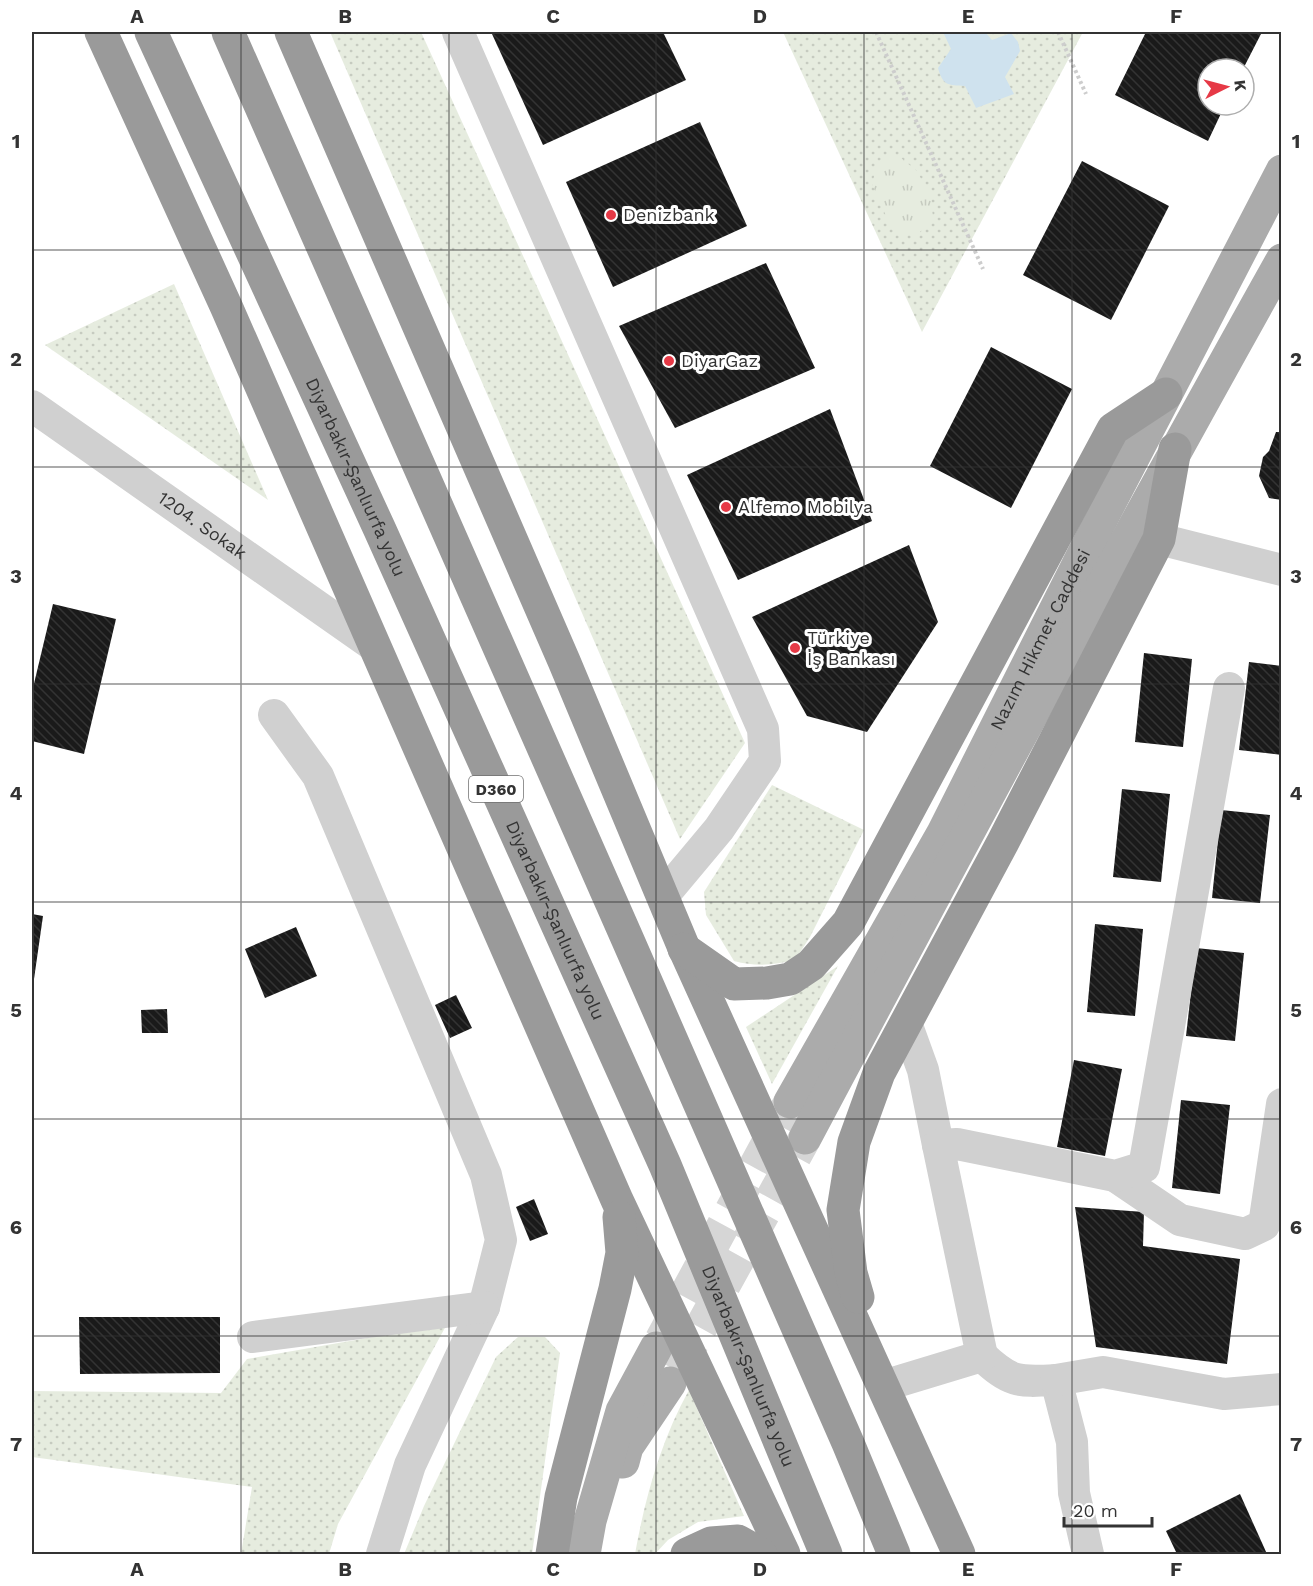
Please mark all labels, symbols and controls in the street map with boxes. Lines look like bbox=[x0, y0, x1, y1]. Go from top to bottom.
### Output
text: A bbox=[130, 4, 144, 28]
text: B bbox=[338, 4, 352, 28]
text: C bbox=[546, 4, 560, 28]
text: D bbox=[753, 4, 767, 28]
text: E bbox=[962, 4, 974, 28]
text: F bbox=[1170, 4, 1182, 28]
north arrow bbox=[1196, 57, 1256, 117]
text: K bbox=[1230, 79, 1250, 92]
text: 1 bbox=[12, 129, 20, 153]
text: 1 bbox=[1292, 129, 1300, 153]
place label: Denizbank bbox=[623, 204, 715, 225]
marker: Denizbank bbox=[604, 208, 618, 222]
text: 2 bbox=[10, 347, 22, 371]
text: 2 bbox=[1290, 347, 1302, 371]
place label: DiyarGaz bbox=[681, 350, 758, 371]
marker: DiyarGaz bbox=[662, 354, 676, 368]
street label: Diyarbakır-Şanlıurfa yolu bbox=[302, 375, 410, 580]
street label: 1204. Sokak bbox=[154, 487, 251, 563]
place label: Alfemo Mobilya bbox=[738, 496, 873, 517]
marker: Alfemo Mobilya bbox=[719, 500, 733, 514]
street label: Nazım Hikmet Caddesi bbox=[986, 545, 1094, 733]
text: 3 bbox=[10, 564, 22, 588]
text: 3 bbox=[1290, 564, 1302, 588]
place label: Türkiye İş Bankası bbox=[807, 627, 895, 669]
marker: Türkiye İş Bankası bbox=[788, 641, 802, 655]
road number: D360 bbox=[469, 776, 523, 802]
text: 4 bbox=[10, 781, 23, 805]
text: 4 bbox=[1290, 781, 1303, 805]
street label: Diyarbakır-Şanlıurfa yolu bbox=[502, 817, 609, 1023]
text: 5 bbox=[10, 998, 22, 1022]
text: 5 bbox=[1290, 998, 1302, 1022]
text: 6 bbox=[10, 1215, 22, 1239]
text: 6 bbox=[1290, 1215, 1302, 1239]
street label: Diyarbakır-Şanlıurfa yolu bbox=[698, 1262, 800, 1470]
text: 7 bbox=[10, 1432, 22, 1456]
text: 7 bbox=[1290, 1432, 1302, 1456]
scale bar bbox=[1064, 1490, 1152, 1528]
text: 20 m bbox=[1073, 1500, 1118, 1521]
text: A bbox=[130, 1557, 144, 1581]
text: B bbox=[338, 1557, 352, 1581]
text: C bbox=[546, 1557, 560, 1581]
text: D bbox=[753, 1557, 767, 1581]
text: E bbox=[962, 1557, 974, 1581]
text: F bbox=[1170, 1557, 1182, 1581]

